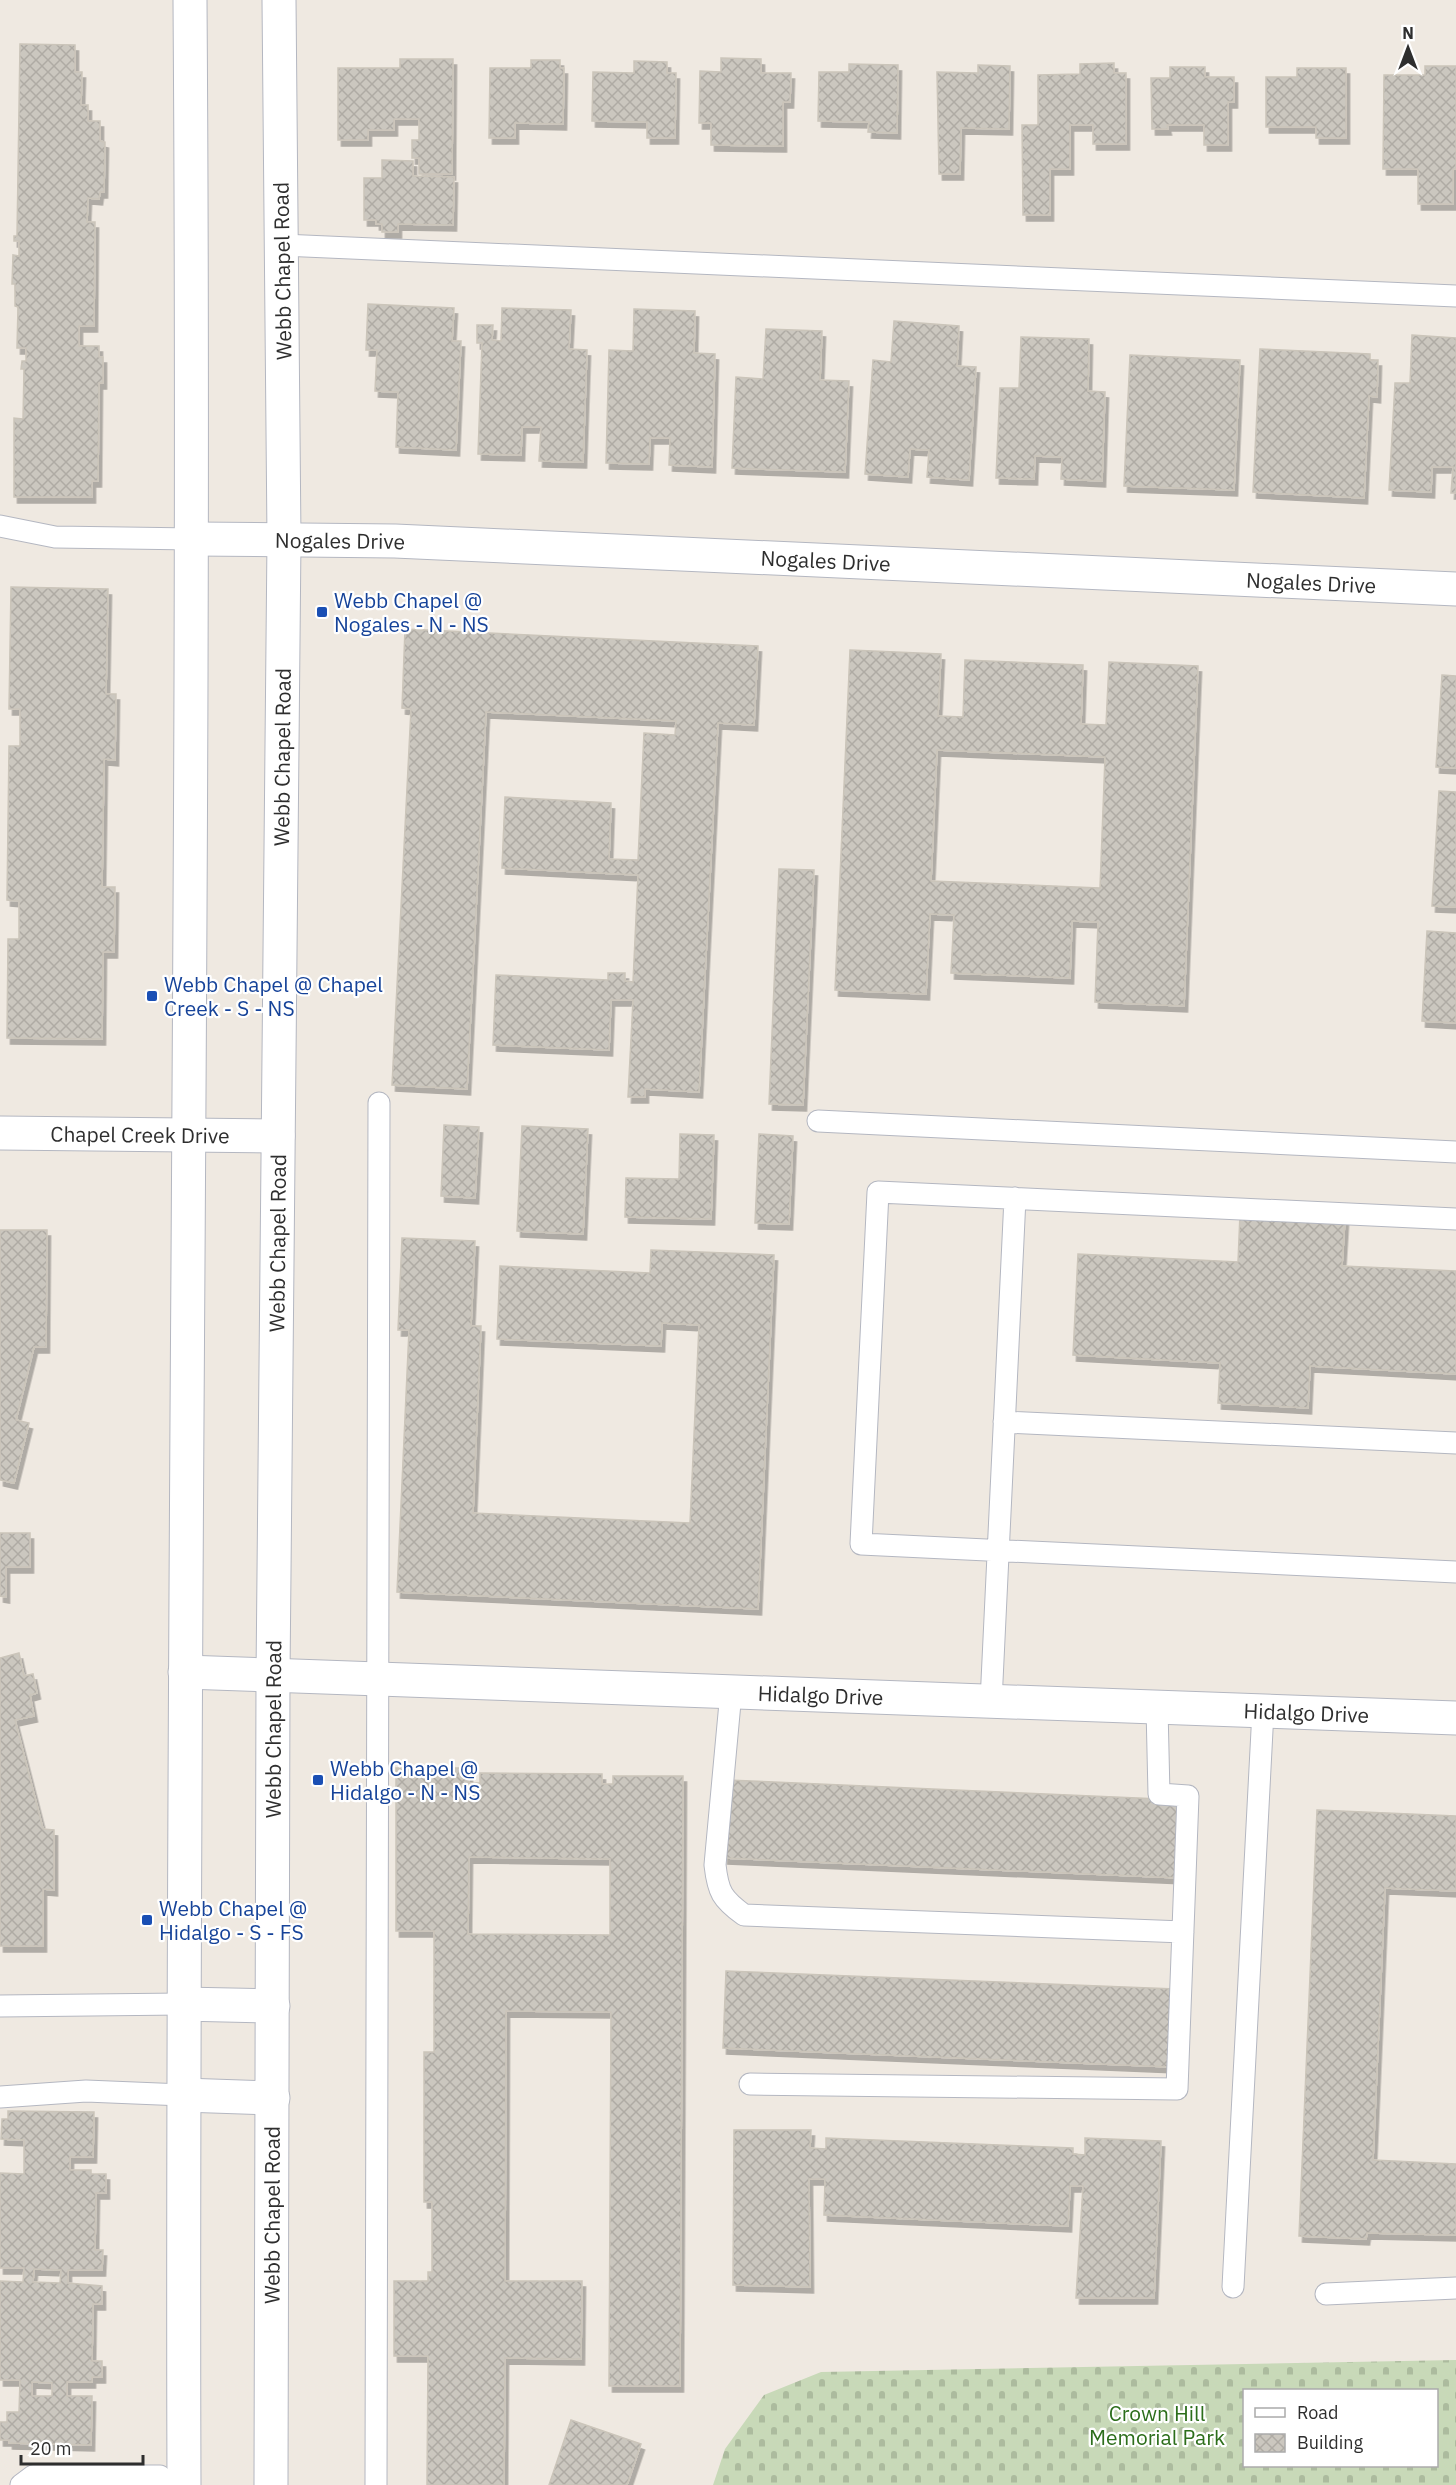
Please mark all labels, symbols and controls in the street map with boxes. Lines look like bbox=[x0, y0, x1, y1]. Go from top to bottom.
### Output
north arrow bbox=[1378, 18, 1438, 78]
text: N bbox=[1402, 23, 1414, 43]
street label: Webb Chapel Road bbox=[266, 182, 298, 360]
street label: Nogales Drive bbox=[275, 526, 406, 555]
street label: Nogales Drive bbox=[760, 544, 891, 577]
street label: Nogales Drive bbox=[1245, 566, 1377, 599]
place label: Webb Chapel @ Nogales - N - NS bbox=[334, 586, 489, 638]
marker: Webb Chapel @ Nogales - N - NS bbox=[315, 605, 329, 619]
street label: Webb Chapel Road bbox=[267, 668, 297, 846]
place label: Webb Chapel @ Chapel Creek - S - NS bbox=[164, 970, 383, 1022]
marker: Webb Chapel @ Chapel Creek - S - NS bbox=[145, 989, 159, 1003]
street label: Chapel Creek Drive bbox=[50, 1120, 230, 1149]
street label: Webb Chapel Road bbox=[262, 1154, 292, 1332]
street label: Webb Chapel Road bbox=[259, 1640, 287, 1818]
street label: Hidalgo Drive bbox=[757, 1679, 884, 1711]
street label: Hidalgo Drive bbox=[1243, 1696, 1370, 1729]
place label: Webb Chapel @ Hidalgo - N - NS bbox=[330, 1754, 480, 1806]
marker: Webb Chapel @ Hidalgo - N - NS bbox=[311, 1773, 325, 1787]
place label: Webb Chapel @ Hidalgo - S - FS bbox=[159, 1894, 308, 1946]
marker: Webb Chapel @ Hidalgo - S - FS bbox=[140, 1913, 154, 1927]
street label: Webb Chapel Road bbox=[257, 2126, 286, 2304]
legend bbox=[1243, 2389, 1438, 2467]
park label: Crown Hill Memorial Park bbox=[1089, 2399, 1225, 2451]
text: Road bbox=[1297, 2401, 1338, 2424]
scale bar bbox=[21, 2428, 142, 2466]
text: Building bbox=[1297, 2431, 1364, 2454]
text: 20 m bbox=[30, 2437, 72, 2460]

